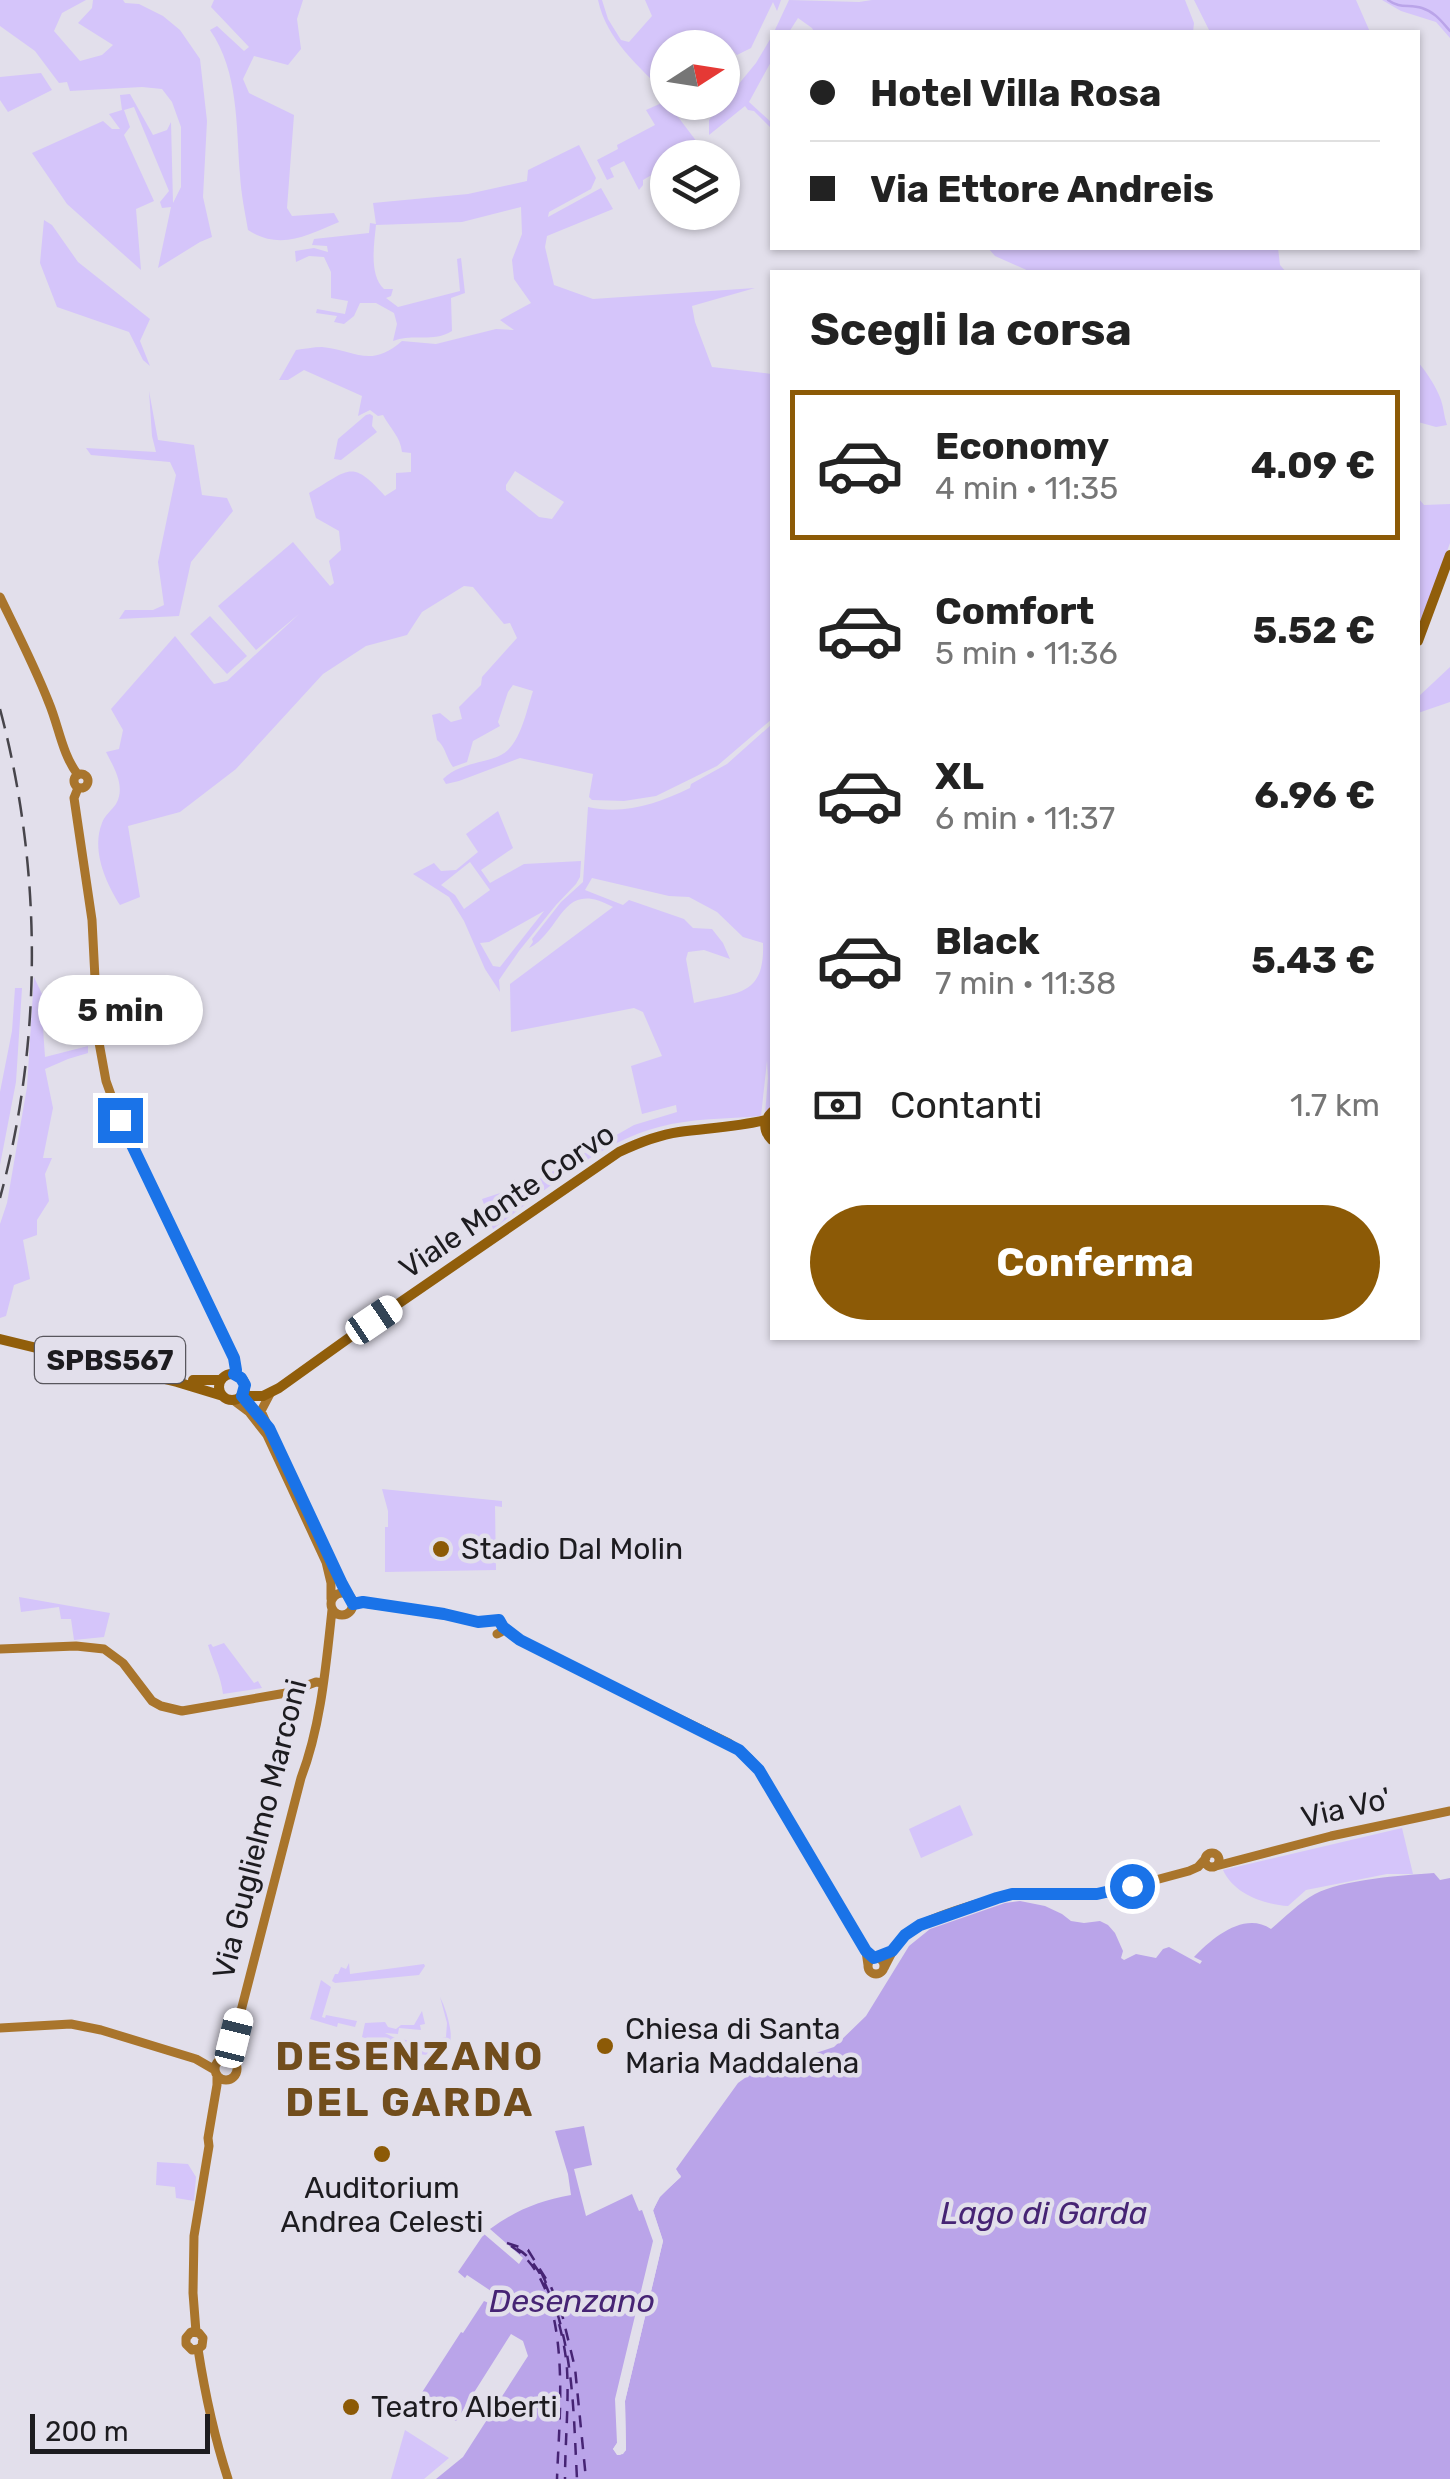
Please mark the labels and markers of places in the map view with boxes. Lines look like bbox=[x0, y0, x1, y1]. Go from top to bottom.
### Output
place label: Stadio Dal Molin bbox=[461, 1531, 683, 1567]
marker: Stadio Dal Molin bbox=[430, 1538, 452, 1560]
place label: Chiesa di Santa Maria Maddalena bbox=[625, 2011, 859, 2081]
marker: Chiesa di Santa Maria Maddalena bbox=[594, 2035, 616, 2057]
marker: Auditorium Andrea Celesti bbox=[371, 2143, 393, 2165]
place label: Auditorium Andrea Celesti bbox=[280, 2170, 484, 2240]
place label: Teatro Alberti bbox=[371, 2389, 558, 2425]
marker: Teatro Alberti bbox=[340, 2396, 362, 2418]

